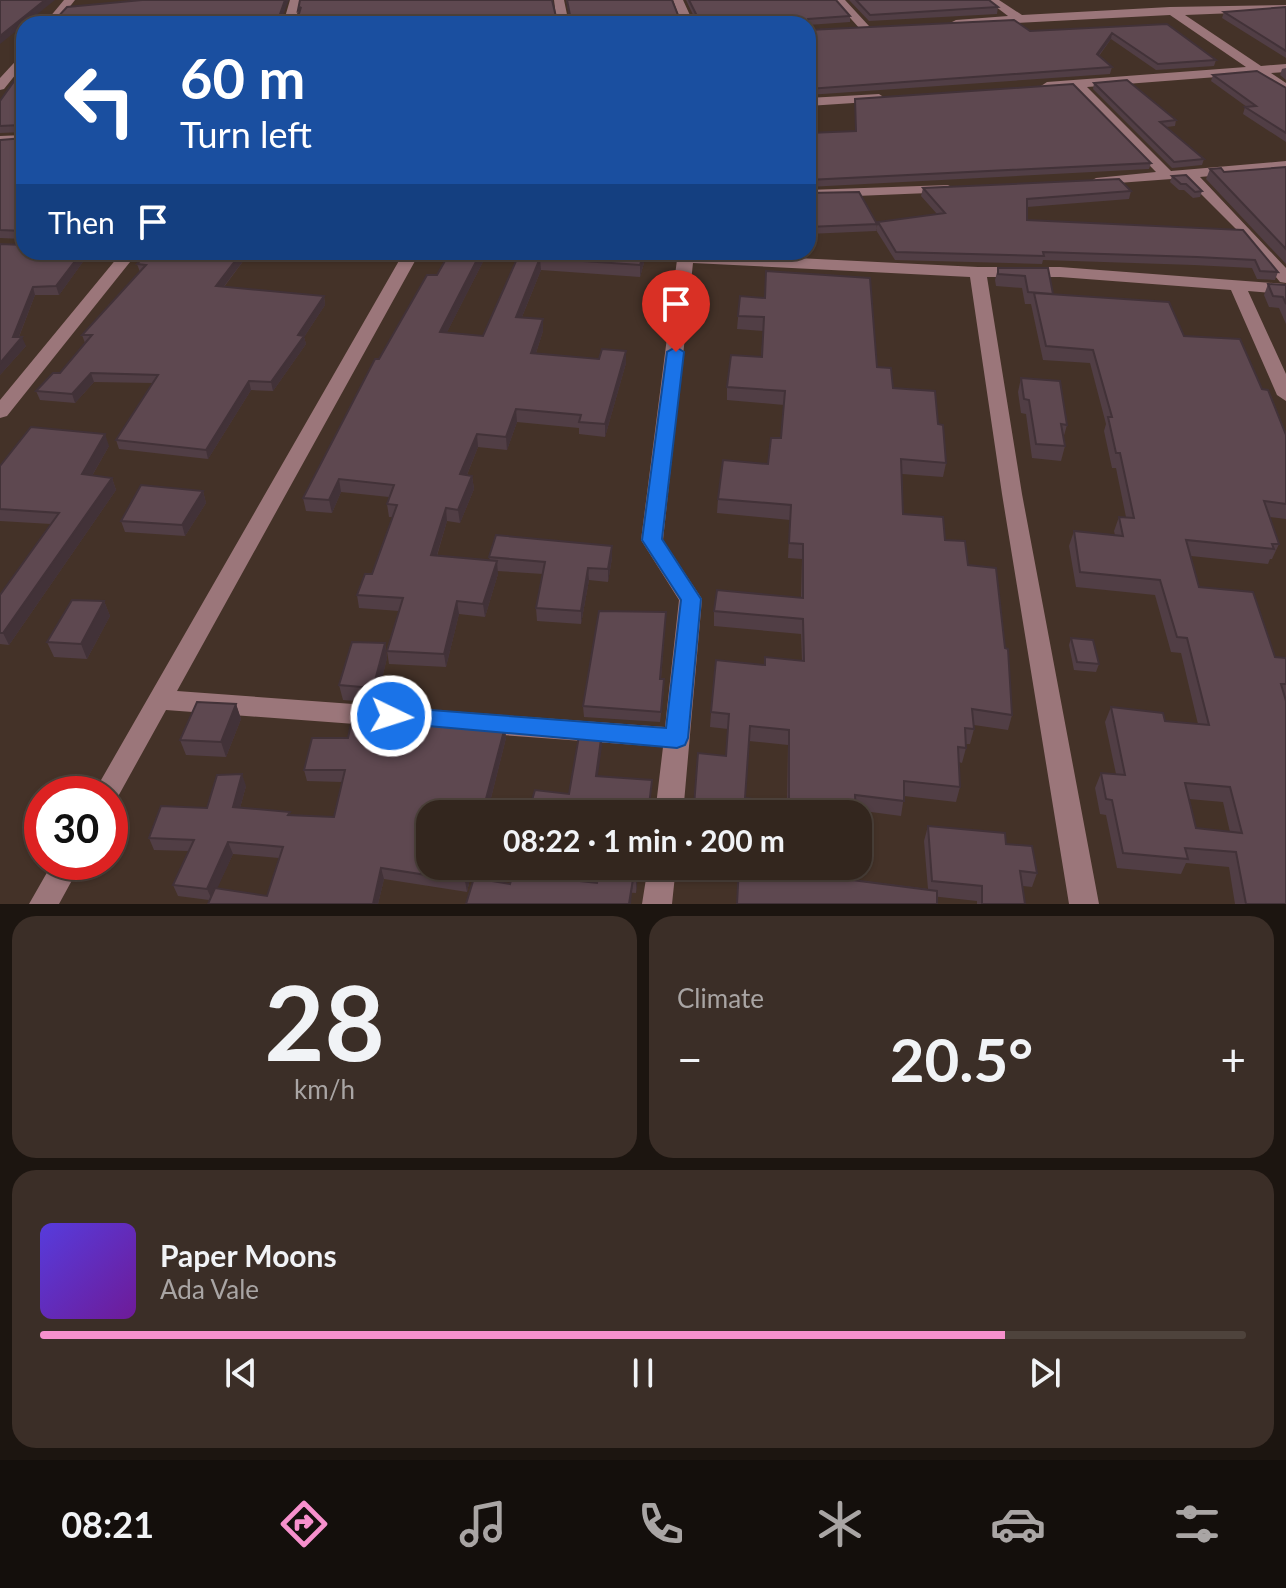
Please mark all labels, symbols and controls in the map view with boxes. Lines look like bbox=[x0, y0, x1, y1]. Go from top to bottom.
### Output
text: 60 m bbox=[180, 44, 305, 111]
icon: left bbox=[48, 48, 152, 152]
text: Turn left bbox=[180, 112, 312, 156]
icon: arrive bbox=[131, 200, 175, 244]
text: Then bbox=[48, 204, 115, 240]
pin bbox=[642, 270, 710, 352]
icon: arrive bbox=[654, 282, 698, 326]
position arrow bbox=[349, 674, 433, 758]
speed limit sign: 30 bbox=[24, 776, 128, 880]
text: 08:22 · 1 min · 200 m bbox=[503, 822, 785, 858]
text: 28 bbox=[264, 958, 385, 1083]
text: Climate bbox=[677, 982, 764, 1014]
text: 20.5° bbox=[890, 1023, 1033, 1095]
text: − bbox=[677, 1033, 703, 1085]
text: + bbox=[1220, 1033, 1246, 1085]
text: km/h bbox=[294, 1073, 355, 1105]
text: Paper Moons bbox=[160, 1237, 337, 1273]
text: Ada Vale bbox=[160, 1273, 259, 1305]
icon: previous bbox=[219, 1351, 263, 1395]
icon: pause bbox=[621, 1351, 665, 1395]
icon: next bbox=[1023, 1351, 1067, 1395]
icon: directions bbox=[276, 1496, 332, 1552]
icon: music bbox=[455, 1496, 511, 1552]
icon: phone bbox=[633, 1496, 689, 1552]
icon: climate bbox=[812, 1496, 868, 1552]
icon: car bbox=[990, 1496, 1046, 1552]
icon: filters bbox=[1169, 1496, 1225, 1552]
text: 08:21 bbox=[61, 1502, 154, 1546]

